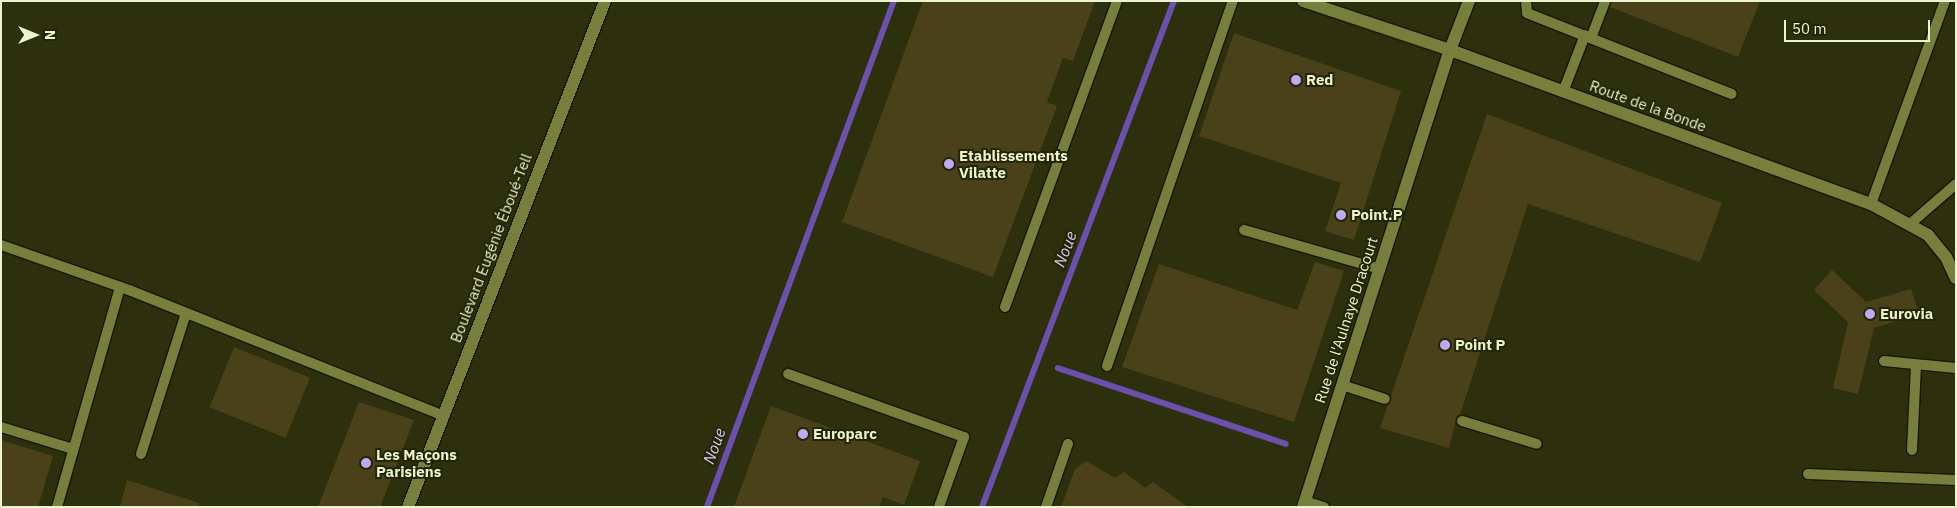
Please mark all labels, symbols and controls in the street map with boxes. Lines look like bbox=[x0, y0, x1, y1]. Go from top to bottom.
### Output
north arrow bbox=[10, 10, 60, 60]
scale bar bbox=[1787, 10, 1933, 42]
text: 50 m bbox=[1792, 19, 1827, 38]
text: N bbox=[41, 30, 59, 40]
place label: Red bbox=[1306, 71, 1333, 89]
marker: Red bbox=[1290, 74, 1302, 86]
street label: Route de la Bonde bbox=[1587, 77, 1709, 135]
place label: Etablissements Vilatte bbox=[959, 146, 1068, 181]
street label: Boulevard Eugénie Éboué-Tell bbox=[447, 151, 535, 345]
marker: Etablissements Vilatte bbox=[943, 158, 955, 170]
place label: Point.P bbox=[1351, 206, 1402, 224]
marker: Point.P bbox=[1335, 209, 1347, 221]
water label: Noue bbox=[1049, 228, 1081, 270]
street label: Rue de l'Aulnaye Dracourt bbox=[1311, 235, 1381, 405]
place label: Eurovia bbox=[1880, 305, 1933, 323]
marker: Eurovia bbox=[1864, 308, 1876, 320]
place label: Point P bbox=[1455, 336, 1505, 354]
marker: Point P bbox=[1439, 339, 1451, 351]
water label: Noue bbox=[699, 425, 729, 467]
place label: Europarc bbox=[813, 425, 877, 443]
marker: Europarc bbox=[797, 428, 809, 440]
place label: Les Maçons Parisiens bbox=[376, 445, 457, 480]
marker: Les Maçons Parisiens bbox=[360, 457, 372, 469]

